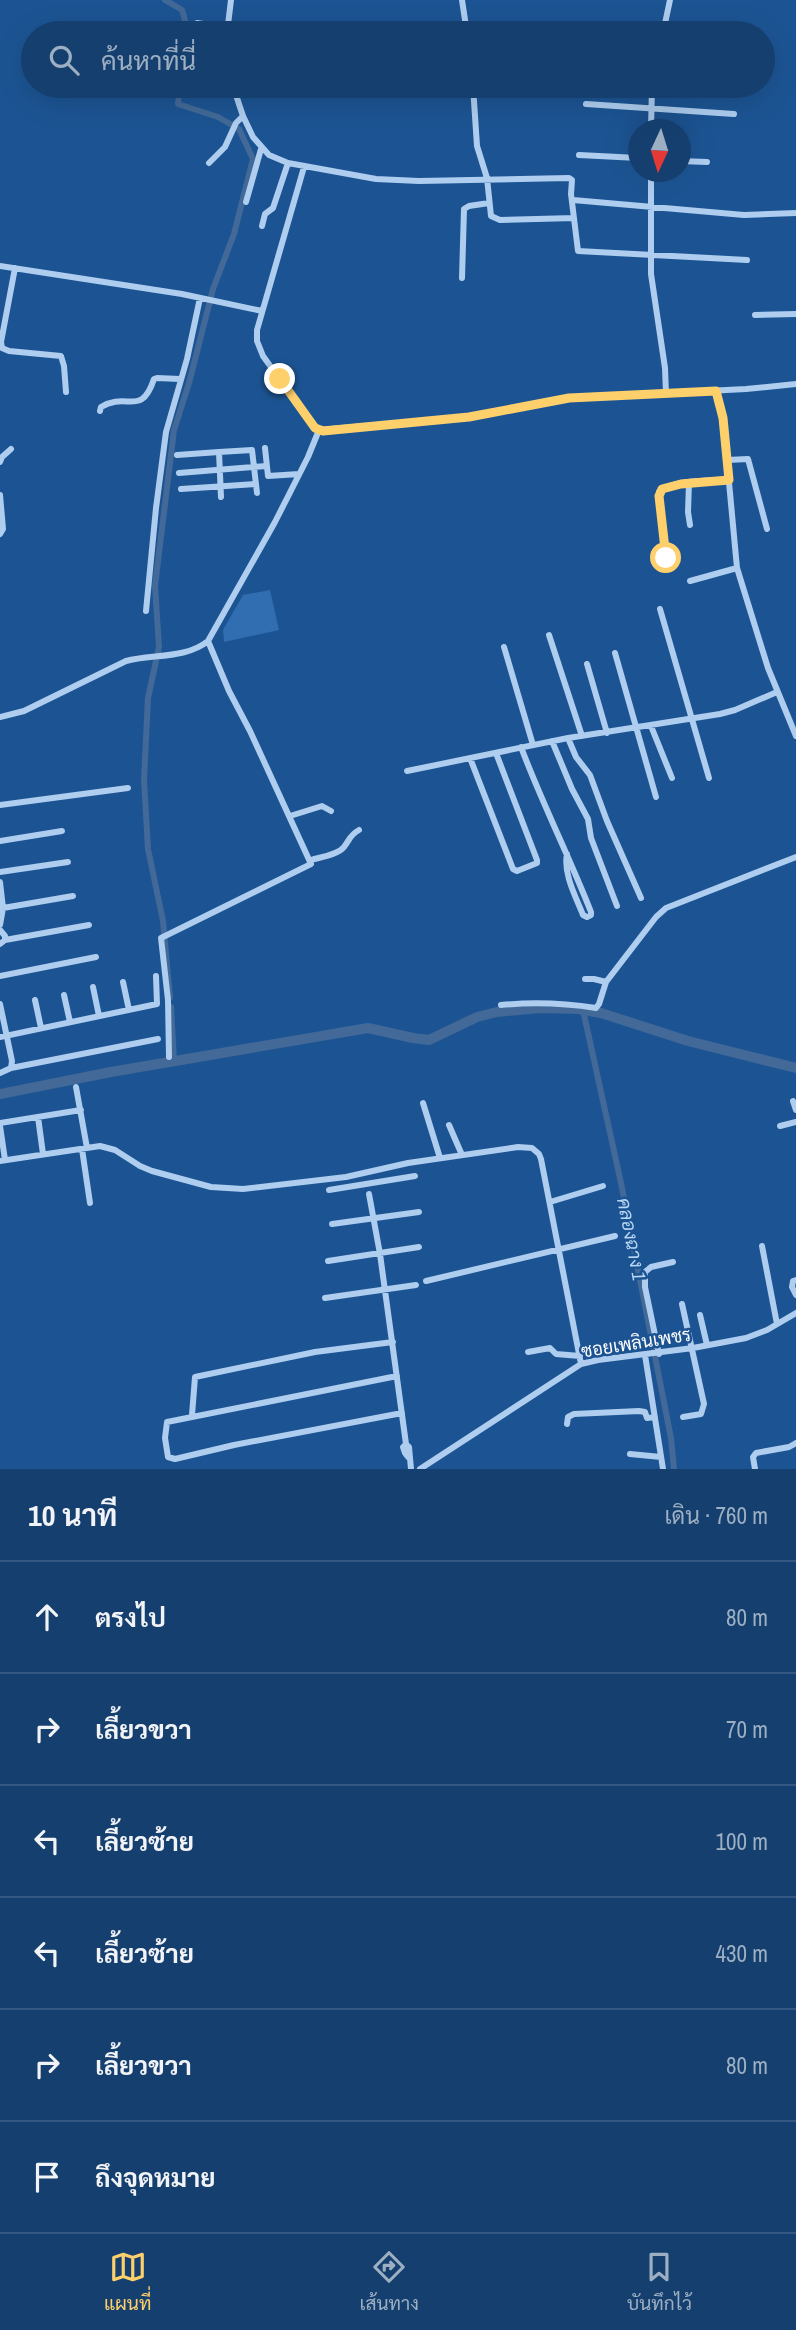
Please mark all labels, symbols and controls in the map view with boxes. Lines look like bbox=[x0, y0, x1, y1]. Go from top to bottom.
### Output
search box bbox=[21, 21, 775, 98]
icon: search bbox=[45, 41, 83, 79]
text: ค้นหาที่นี่ bbox=[101, 43, 196, 78]
north arrow bbox=[628, 119, 691, 182]
route end bbox=[264, 363, 295, 394]
route start bbox=[650, 542, 681, 573]
water label: คลองฉาง 1 bbox=[611, 1195, 653, 1283]
street label: ซอยเพลินเพชร bbox=[579, 1321, 693, 1364]
text: 10 นาที bbox=[28, 1495, 117, 1535]
text: เดิน · 760 m bbox=[664, 1500, 768, 1531]
icon: ahead bbox=[28, 1598, 66, 1636]
text: ตรงไป bbox=[95, 1600, 166, 1635]
text: 80 m bbox=[726, 1602, 768, 1633]
icon: right bbox=[28, 1710, 66, 1748]
text: เลี้ยวขวา bbox=[95, 1712, 192, 1747]
text: 70 m bbox=[726, 1714, 768, 1745]
icon: left bbox=[28, 1822, 66, 1860]
text: เลี้ยวซ้าย bbox=[95, 1824, 194, 1859]
text: 100 m bbox=[716, 1826, 768, 1857]
icon: left bbox=[28, 1934, 66, 1972]
text: เลี้ยวซ้าย bbox=[95, 1936, 194, 1971]
text: 430 m bbox=[716, 1938, 768, 1969]
icon: right bbox=[28, 2046, 66, 2084]
text: เลี้ยวขวา bbox=[95, 2048, 192, 2083]
text: 80 m bbox=[726, 2050, 768, 2081]
icon: arrive bbox=[28, 2158, 66, 2196]
text: ถึงจุดหมาย bbox=[95, 2160, 216, 2195]
tab: แผนที่ bbox=[104, 2248, 151, 2316]
tab: เส้นทาง bbox=[360, 2248, 419, 2316]
tab: บันทึกไว้ bbox=[627, 2248, 692, 2316]

